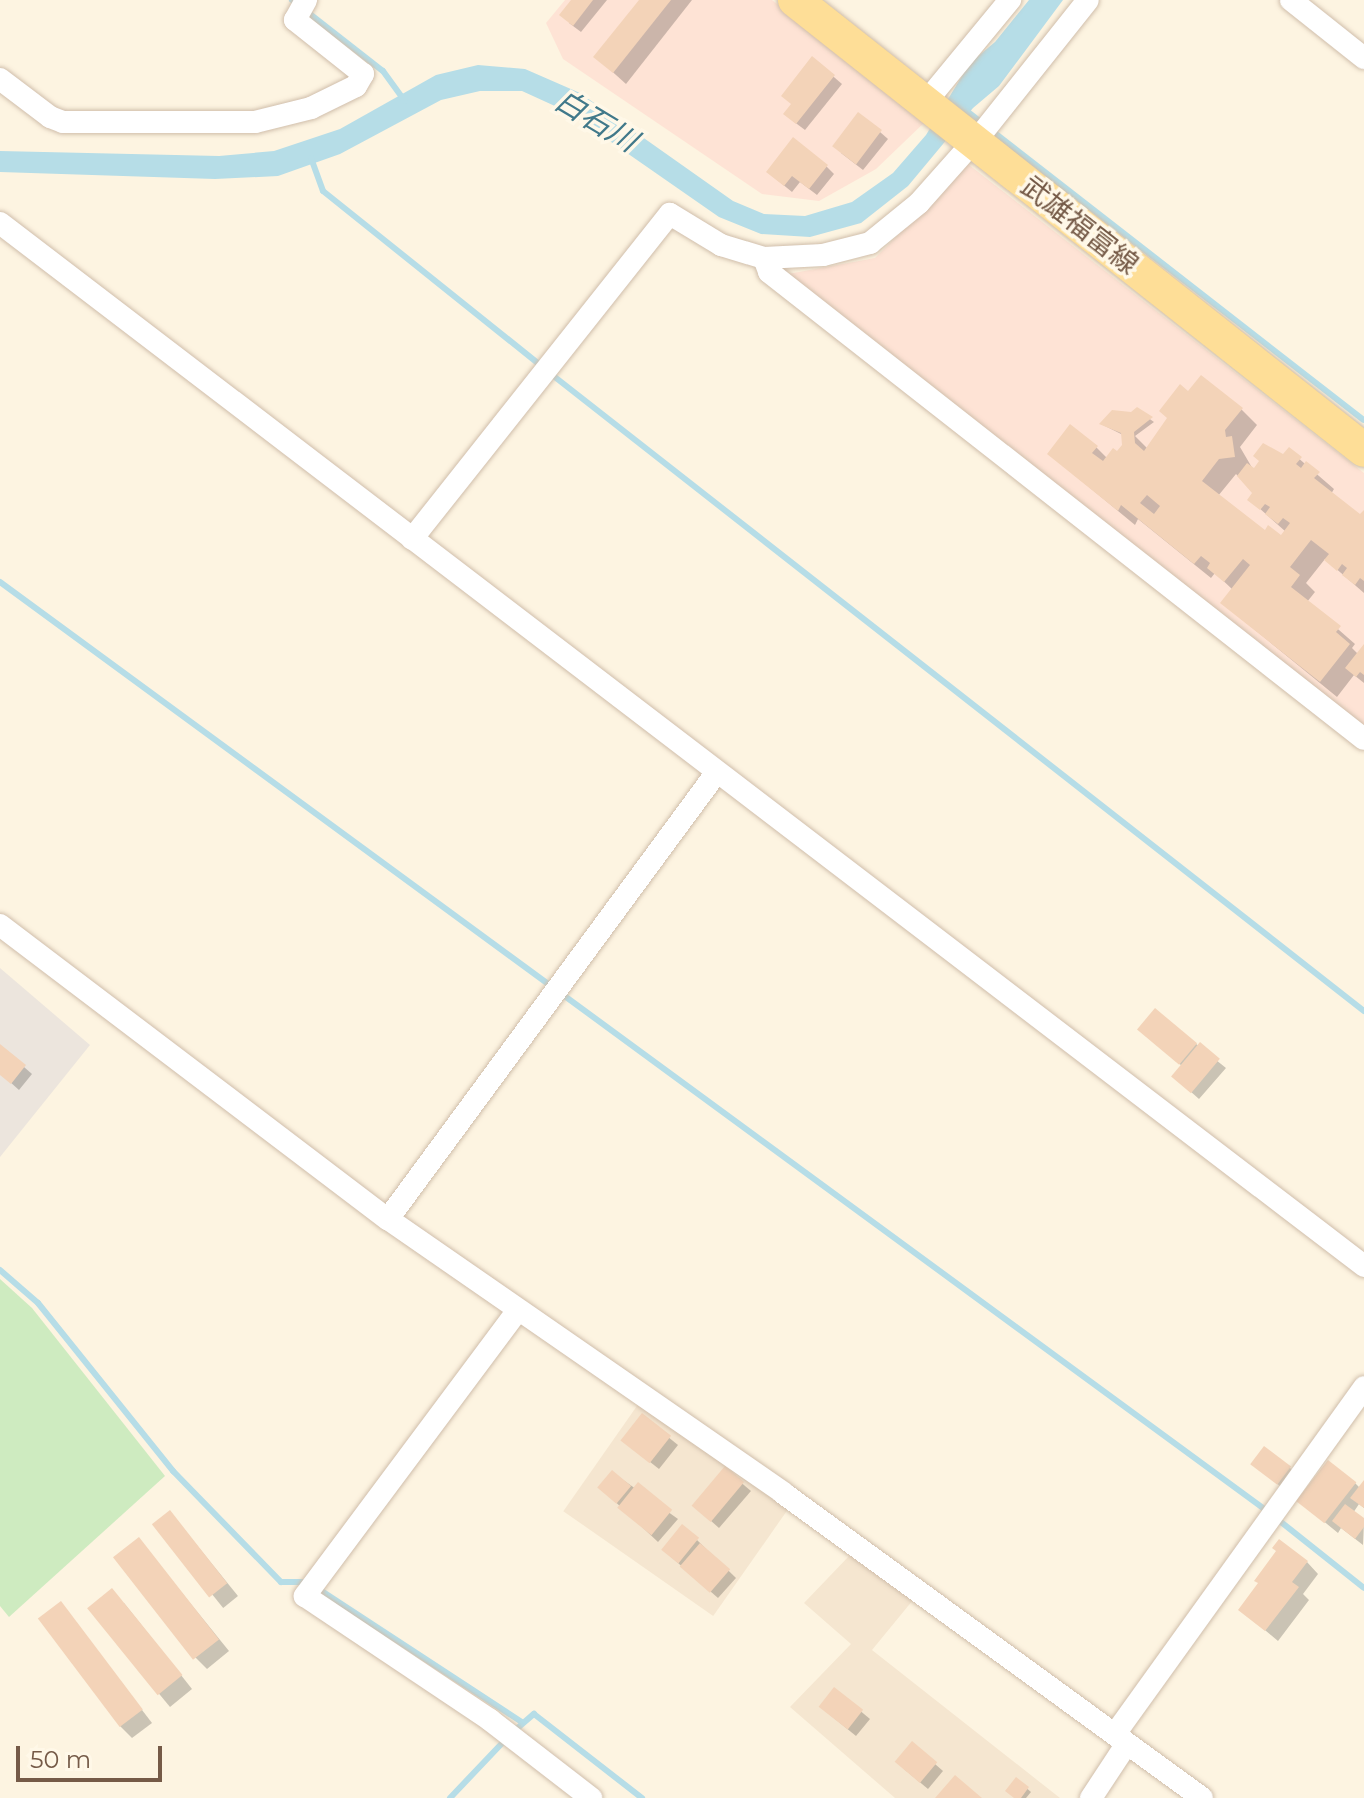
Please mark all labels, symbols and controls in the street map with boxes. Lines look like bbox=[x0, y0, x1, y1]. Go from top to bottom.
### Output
water label: 白石川 bbox=[548, 82, 644, 160]
street label: 武雄福富線 bbox=[1014, 169, 1146, 281]
scale bar bbox=[20, 1730, 166, 1780]
text: 50 m bbox=[30, 1745, 91, 1774]

